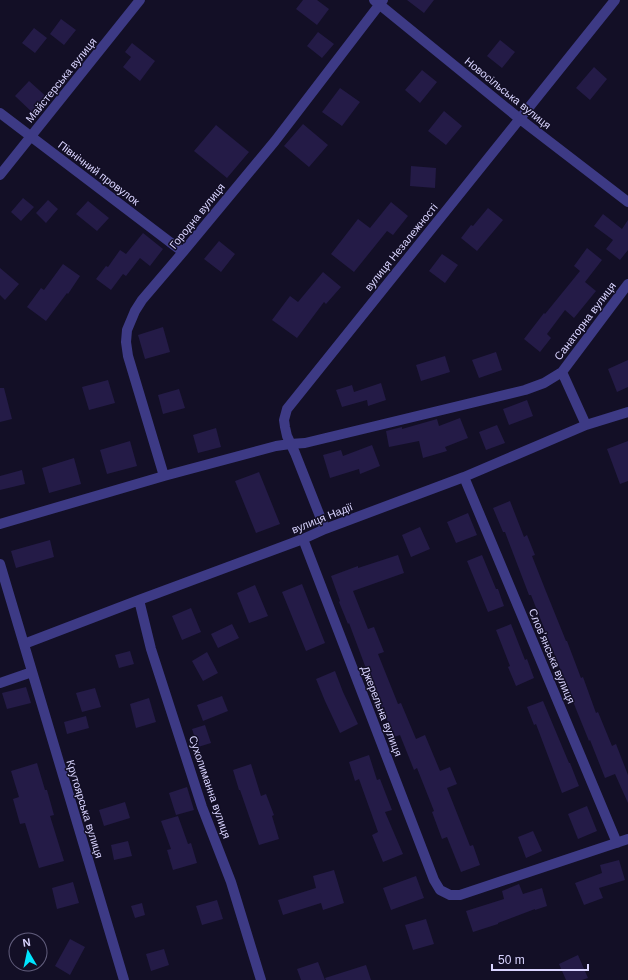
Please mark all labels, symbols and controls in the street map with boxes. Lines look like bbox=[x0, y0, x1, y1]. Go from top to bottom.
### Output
street label: Майстерська вулиця bbox=[23, 35, 99, 125]
street label: Новосільська вулиця bbox=[463, 55, 553, 131]
street label: Північний провулок bbox=[56, 139, 142, 208]
street label: Городна вулиця bbox=[167, 181, 227, 251]
street label: вулиця Незалежності bbox=[362, 201, 440, 293]
street label: Санаторна вулиця bbox=[552, 280, 618, 362]
street label: вулиця Надії bbox=[290, 500, 354, 536]
street label: Словʼянська вулиця bbox=[527, 607, 577, 705]
street label: Джерельна вулиця bbox=[359, 664, 405, 758]
street label: Сухолиманна вулиця bbox=[187, 734, 233, 840]
street label: Крутоярська вулиця bbox=[64, 758, 106, 860]
north arrow bbox=[8, 932, 48, 972]
text: N bbox=[22, 936, 31, 949]
scale bar bbox=[492, 946, 588, 972]
text: 50 m bbox=[498, 953, 525, 967]

